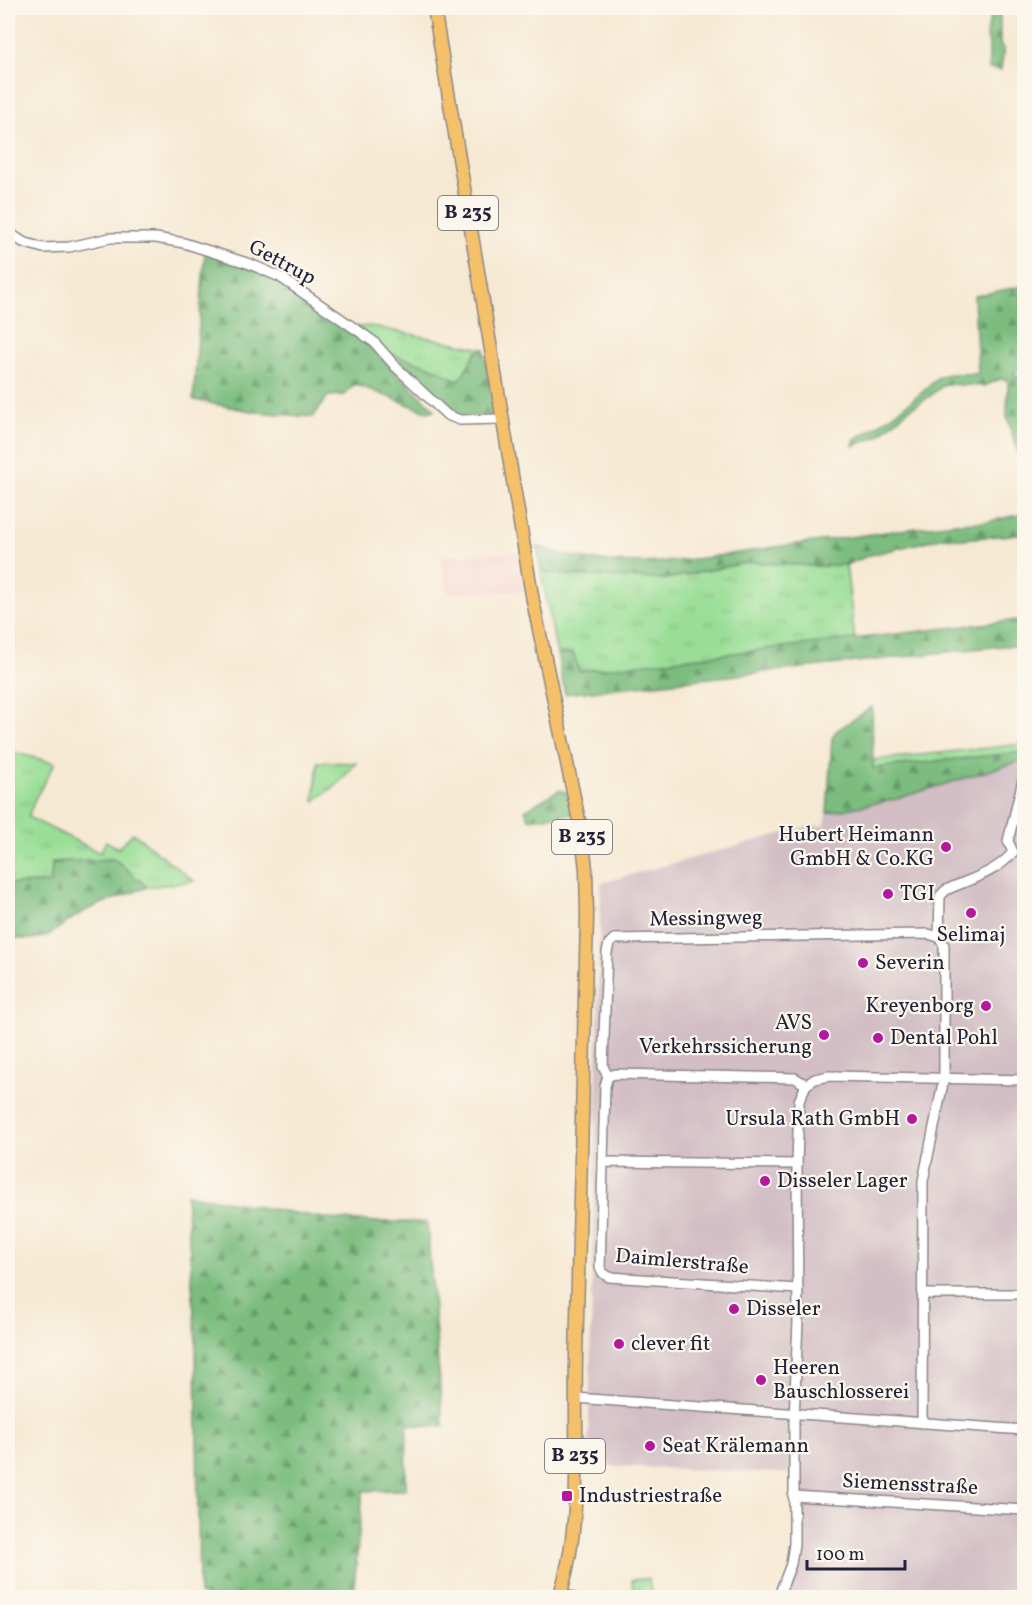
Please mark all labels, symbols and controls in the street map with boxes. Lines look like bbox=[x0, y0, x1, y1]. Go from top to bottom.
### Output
road number: B 235 bbox=[438, 196, 498, 230]
street label: Gettrup bbox=[243, 233, 321, 293]
road number: B 235 bbox=[552, 820, 612, 854]
place label: Hubert Heimann GmbH & Co.KG bbox=[778, 821, 934, 874]
marker: Hubert Heimann GmbH & Co.KG bbox=[939, 840, 953, 854]
place label: TGI bbox=[900, 880, 935, 909]
marker: TGI bbox=[881, 887, 895, 901]
street label: Messingweg bbox=[649, 904, 763, 934]
marker: Selimaj bbox=[964, 906, 978, 920]
place label: Selimaj bbox=[936, 921, 1006, 950]
place label: Severin bbox=[875, 949, 945, 978]
marker: Severin bbox=[856, 956, 870, 970]
place label: Kreyenborg bbox=[865, 992, 974, 1021]
marker: Kreyenborg bbox=[979, 999, 993, 1013]
place label: AVS Verkehrssicherung bbox=[639, 1009, 812, 1062]
place label: Dental Pohl bbox=[890, 1024, 998, 1053]
marker: AVS Verkehrssicherung bbox=[817, 1028, 831, 1042]
marker: Dental Pohl bbox=[871, 1031, 885, 1045]
place label: Ursula Rath GmbH bbox=[725, 1105, 900, 1134]
marker: Ursula Rath GmbH bbox=[905, 1112, 919, 1126]
place label: Disseler Lager bbox=[777, 1167, 908, 1196]
marker: Disseler Lager bbox=[758, 1174, 772, 1188]
street label: Daimlerstraße bbox=[614, 1242, 750, 1282]
place label: Disseler bbox=[746, 1295, 821, 1324]
marker: Disseler bbox=[727, 1302, 741, 1316]
place label: clever fit bbox=[631, 1330, 710, 1359]
marker: clever fit bbox=[612, 1337, 626, 1351]
place label: Heeren Bauschlosserei bbox=[773, 1354, 909, 1407]
marker: Heeren Bauschlosserei bbox=[754, 1373, 768, 1387]
place label: Seat Krälemann bbox=[662, 1432, 809, 1461]
road number: B 235 bbox=[545, 1439, 605, 1473]
marker: Seat Krälemann bbox=[643, 1439, 657, 1453]
street label: Siemensstraße bbox=[841, 1467, 979, 1503]
place label: Industriestraße bbox=[579, 1482, 722, 1511]
marker: Industriestraße bbox=[560, 1489, 574, 1503]
scale bar bbox=[807, 1533, 904, 1571]
text: 100 m bbox=[816, 1543, 865, 1568]

